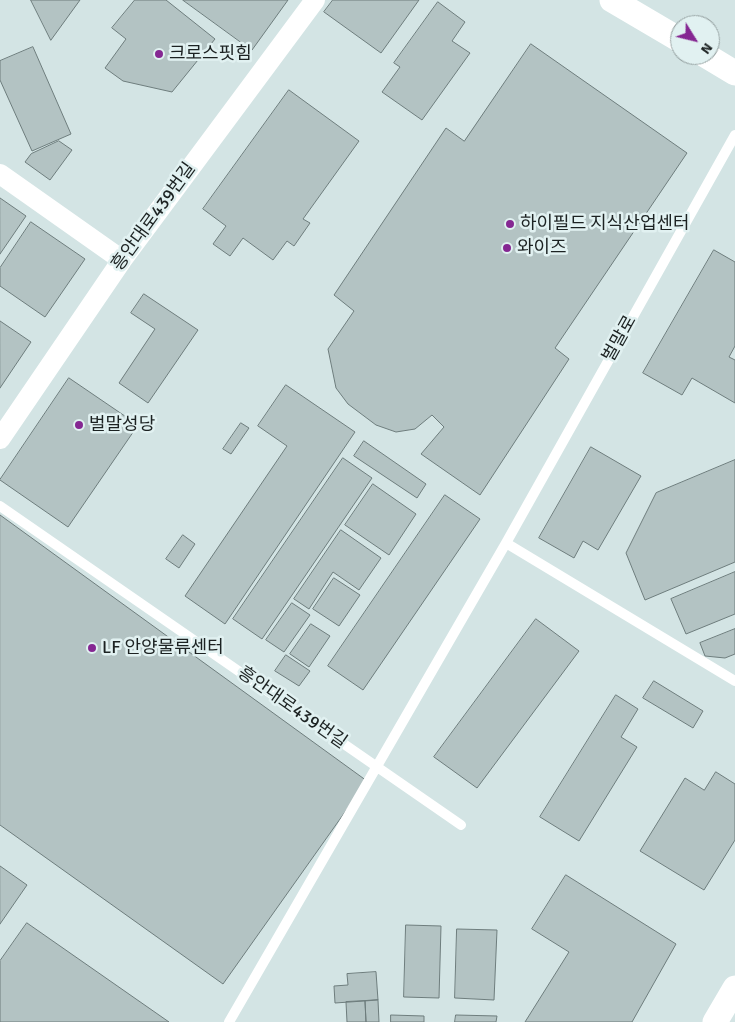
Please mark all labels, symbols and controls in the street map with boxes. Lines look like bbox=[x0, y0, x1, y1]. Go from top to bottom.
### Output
north arrow bbox=[670, 15, 720, 65]
text: N bbox=[697, 40, 716, 57]
place label: 크로스핏힘 bbox=[169, 43, 252, 65]
marker: 크로스핏힘 bbox=[153, 48, 165, 60]
street label: 흥안대로439번길 bbox=[107, 159, 201, 275]
place label: 하이필드 지식산업센터 bbox=[520, 213, 690, 235]
marker: 하이필드 지식산업센터 bbox=[504, 218, 516, 230]
place label: 와이즈 bbox=[517, 237, 567, 259]
marker: 와이즈 bbox=[501, 242, 513, 254]
street label: 벌말로 bbox=[599, 312, 641, 366]
place label: 벌말성당 bbox=[89, 414, 155, 436]
marker: 벌말성당 bbox=[73, 419, 85, 431]
place label: LF 안양물류센터 bbox=[102, 637, 224, 659]
marker: LF 안양물류센터 bbox=[86, 642, 98, 654]
street label: 흥안대로439번길 bbox=[233, 662, 351, 754]

